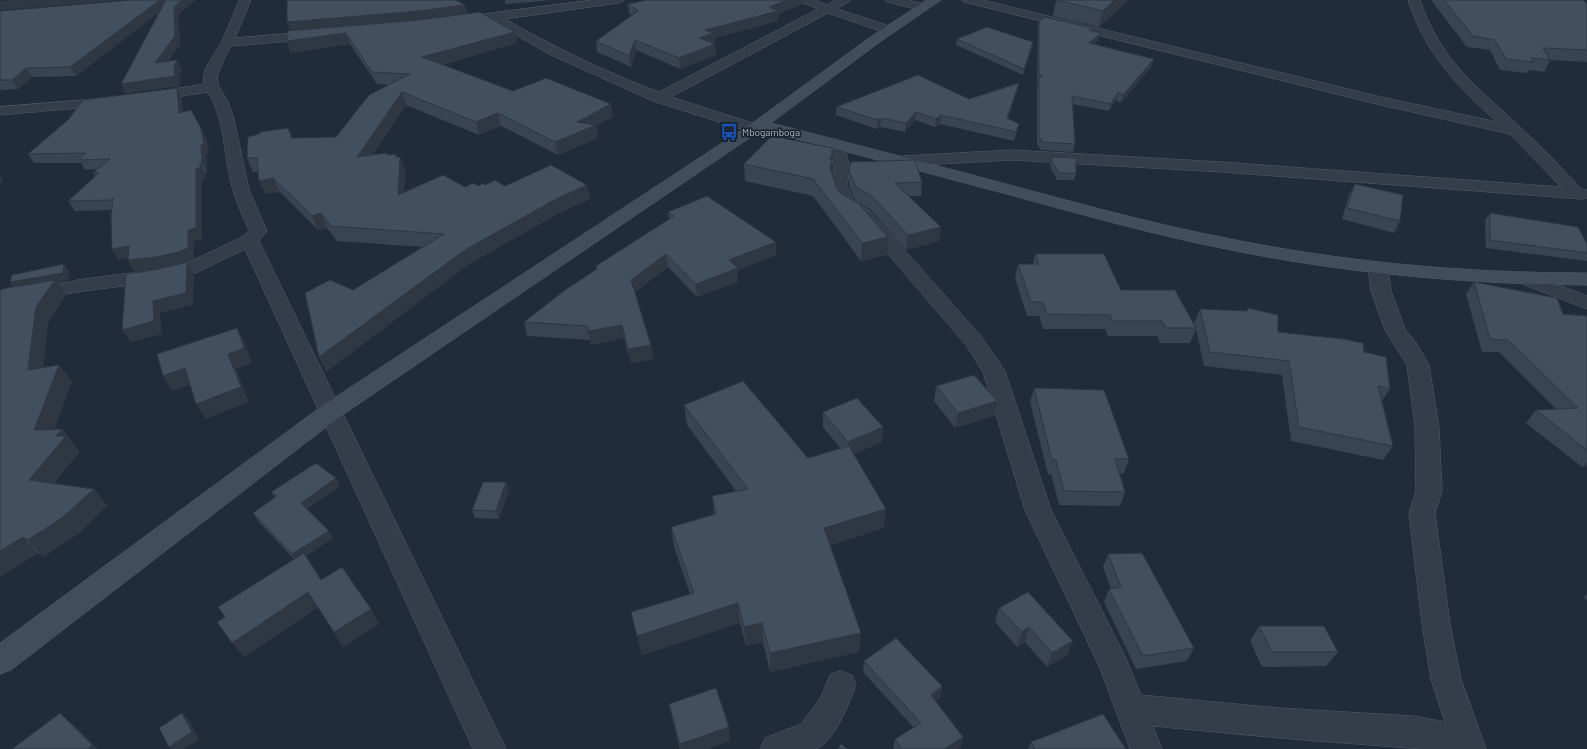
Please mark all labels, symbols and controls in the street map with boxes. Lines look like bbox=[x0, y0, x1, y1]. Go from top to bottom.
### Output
bus stop icon: Mbogamboga bbox=[719, 122, 739, 142]
place label: Mbogamboga bbox=[742, 126, 800, 138]

